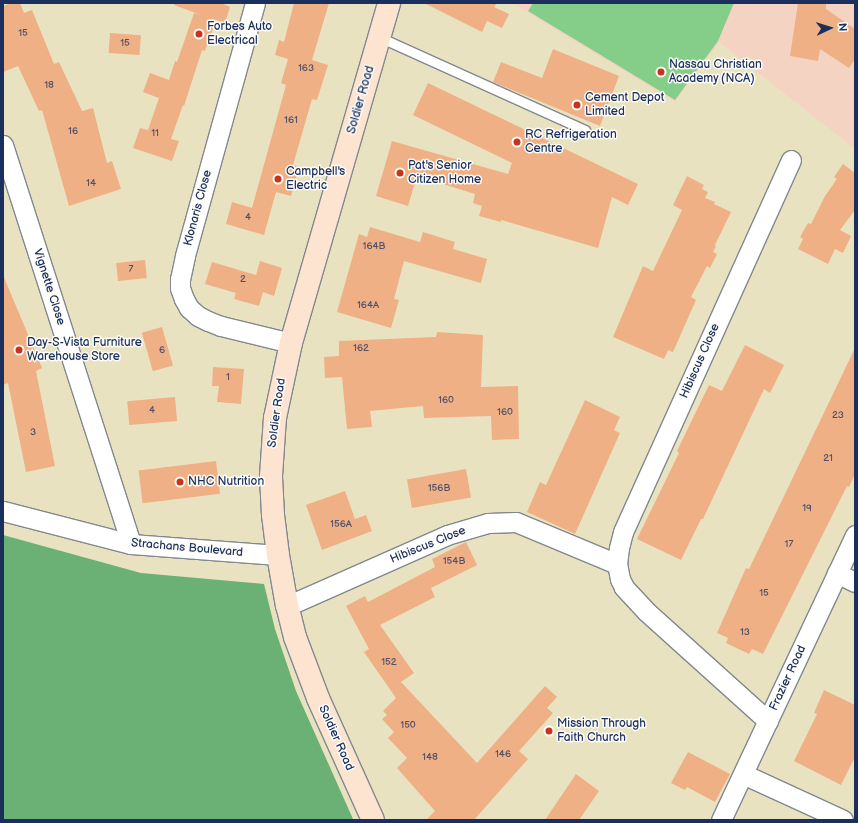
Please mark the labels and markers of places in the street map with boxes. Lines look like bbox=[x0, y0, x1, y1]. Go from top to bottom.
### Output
place label: Forbes Auto Electrical bbox=[207, 20, 272, 48]
marker: Forbes Auto Electrical bbox=[194, 29, 204, 39]
place label: Nassau Christian Academy (NCA) bbox=[669, 58, 762, 86]
marker: Nassau Christian Academy (NCA) bbox=[656, 67, 666, 77]
place label: Cement Depot Limited bbox=[585, 91, 664, 119]
marker: Cement Depot Limited bbox=[572, 100, 582, 110]
place label: RC Refrigeration Centre bbox=[525, 128, 617, 156]
marker: RC Refrigeration Centre bbox=[512, 137, 522, 147]
place label: Pat's Senior Citizen Home bbox=[408, 159, 481, 187]
place label: Campbell's Electric bbox=[286, 165, 345, 193]
marker: Pat's Senior Citizen Home bbox=[395, 168, 405, 178]
marker: Campbell's Electric bbox=[273, 174, 283, 184]
place label: Day-S-Vista Furniture Warehouse Store bbox=[27, 336, 142, 364]
marker: Day-S-Vista Furniture Warehouse Store bbox=[14, 345, 24, 355]
place label: NHC Nutrition bbox=[188, 475, 264, 489]
marker: NHC Nutrition bbox=[175, 477, 185, 487]
place label: Mission Through Faith Church bbox=[557, 717, 646, 745]
marker: Mission Through Faith Church bbox=[544, 726, 554, 736]

